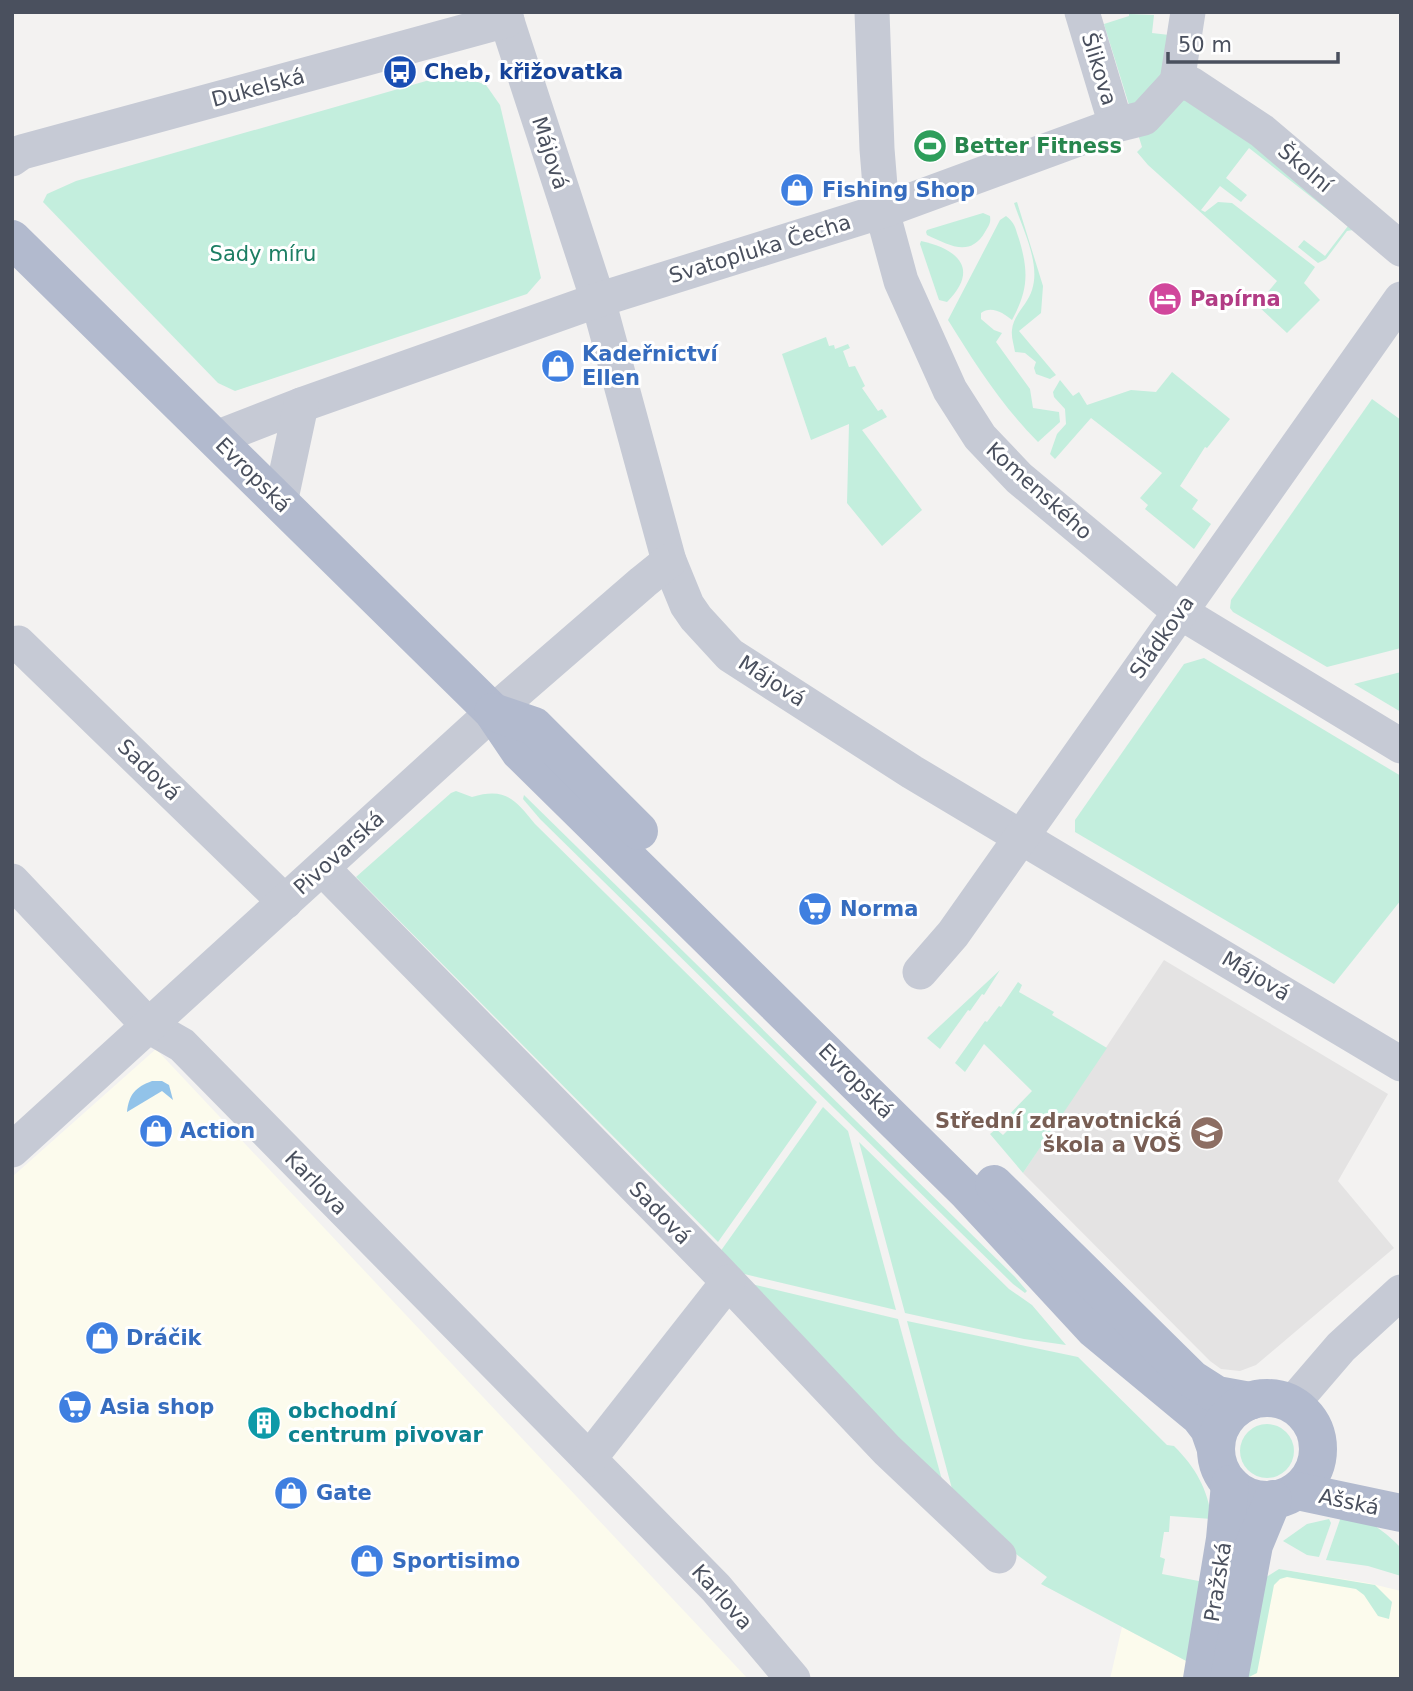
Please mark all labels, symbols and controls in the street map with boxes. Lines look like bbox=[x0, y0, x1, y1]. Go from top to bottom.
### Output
scale bar bbox=[1168, 21, 1338, 65]
street label: Šlikova bbox=[1077, 30, 1122, 108]
text: 50 m bbox=[1178, 33, 1232, 57]
bus stop icon: Cheb, křižovatka bbox=[381, 53, 419, 91]
place label: Cheb, křižovatka bbox=[424, 60, 623, 84]
street label: Dukelská bbox=[209, 64, 307, 112]
street label: Májová bbox=[527, 114, 573, 192]
sports icon: Better Fitness bbox=[911, 127, 949, 165]
place label: Better Fitness bbox=[954, 134, 1122, 158]
street label: Školní bbox=[1273, 138, 1338, 198]
shop icon: Fishing Shop bbox=[778, 171, 816, 209]
place label: Fishing Shop bbox=[822, 178, 975, 202]
street label: Svatopluka Čecha bbox=[666, 209, 854, 288]
park label: Sady míru bbox=[210, 242, 316, 266]
hotel icon: Papírna bbox=[1146, 280, 1184, 318]
place label: Papírna bbox=[1190, 287, 1281, 311]
place label: Kadeřnictví Ellen bbox=[582, 342, 719, 390]
shop icon: Kadeřnictví Ellen bbox=[539, 347, 577, 385]
street label: Evropská bbox=[211, 433, 295, 517]
street label: Komenského bbox=[981, 437, 1097, 545]
street label: Sládkova bbox=[1125, 591, 1199, 683]
street label: Májová bbox=[734, 651, 810, 711]
street label: Sadová bbox=[113, 734, 185, 806]
street label: Pivovarská bbox=[289, 806, 389, 900]
supermarket icon: Norma bbox=[796, 890, 834, 928]
place label: Norma bbox=[840, 897, 918, 921]
street label: Májová bbox=[1218, 946, 1294, 1006]
street label: Evropská bbox=[814, 1039, 898, 1123]
place label: Střední zdravotnická škola a VOŠ bbox=[935, 1109, 1182, 1157]
shop icon: Action bbox=[137, 1112, 175, 1150]
school or university icon: Střední zdravotnická škola a VOŠ bbox=[1188, 1114, 1226, 1152]
place label: Action bbox=[180, 1119, 255, 1143]
street label: Karlova bbox=[280, 1146, 352, 1220]
street label: Sadová bbox=[624, 1177, 696, 1249]
shop icon: Dráčik bbox=[83, 1319, 121, 1357]
place label: Dráčik bbox=[126, 1326, 203, 1350]
supermarket icon: Asia shop bbox=[56, 1388, 94, 1426]
place label: Asia shop bbox=[100, 1395, 214, 1419]
place label: obchodní centrum pivovar bbox=[288, 1399, 483, 1447]
building icon: obchodní centrum pivovar bbox=[245, 1404, 283, 1442]
shop icon: Gate bbox=[272, 1474, 310, 1512]
place label: Gate bbox=[316, 1481, 372, 1505]
street label: Ašská bbox=[1317, 1484, 1381, 1520]
street label: Pražská bbox=[1200, 1540, 1236, 1624]
shop icon: Sportisimo bbox=[348, 1542, 386, 1580]
place label: Sportisimo bbox=[392, 1549, 520, 1573]
street label: Karlova bbox=[687, 1560, 757, 1634]

